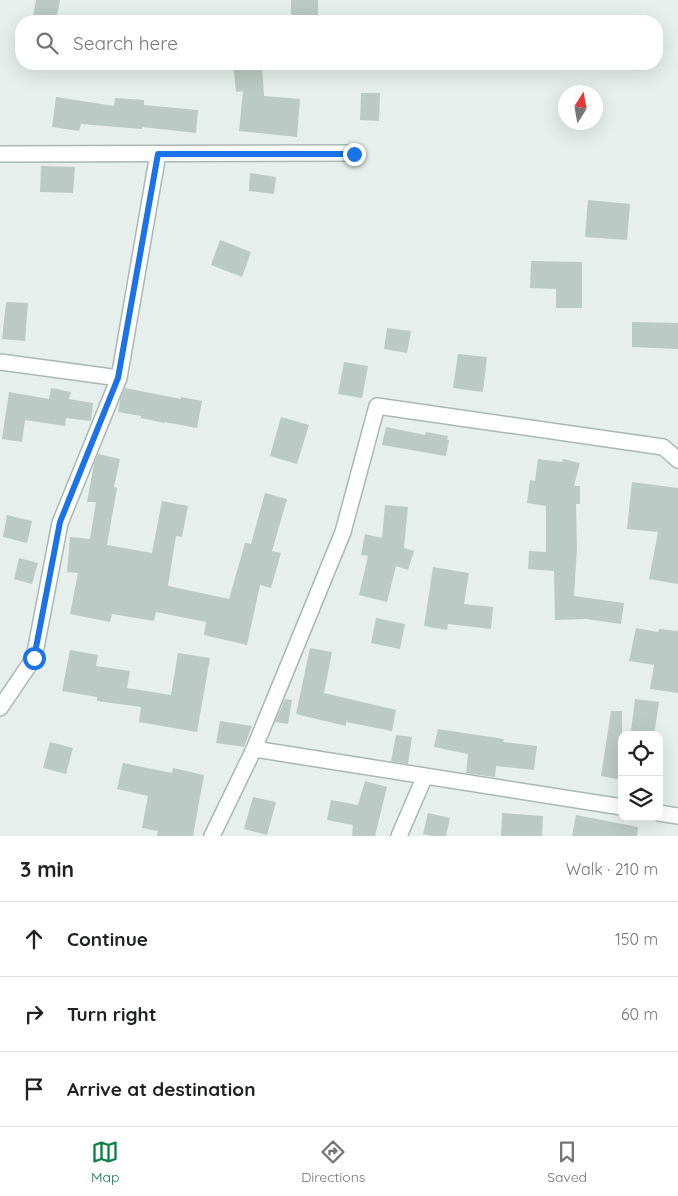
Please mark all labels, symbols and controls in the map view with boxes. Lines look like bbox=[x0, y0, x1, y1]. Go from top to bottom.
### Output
search box bbox=[15, 15, 663, 70]
icon: search bbox=[33, 29, 61, 57]
text: Search here bbox=[73, 31, 178, 55]
north arrow bbox=[558, 85, 603, 130]
route end bbox=[343, 143, 366, 166]
route start bbox=[23, 647, 46, 670]
map controls bbox=[618, 731, 663, 821]
button: locate bbox=[618, 731, 663, 776]
button: layers bbox=[618, 776, 663, 821]
text: 3 min bbox=[20, 856, 74, 882]
text: Walk · 210 m bbox=[566, 859, 658, 879]
icon: ahead bbox=[20, 925, 48, 953]
text: Continue bbox=[67, 927, 148, 951]
text: 150 m bbox=[615, 929, 658, 949]
icon: right bbox=[20, 1000, 48, 1028]
text: Turn right bbox=[67, 1002, 156, 1026]
text: 60 m bbox=[621, 1004, 658, 1024]
icon: arrive bbox=[20, 1075, 48, 1103]
text: Arrive at destination bbox=[67, 1077, 256, 1101]
tab: Map bbox=[91, 1138, 119, 1186]
tab: Directions bbox=[301, 1138, 365, 1186]
tab: Saved bbox=[547, 1138, 587, 1186]

